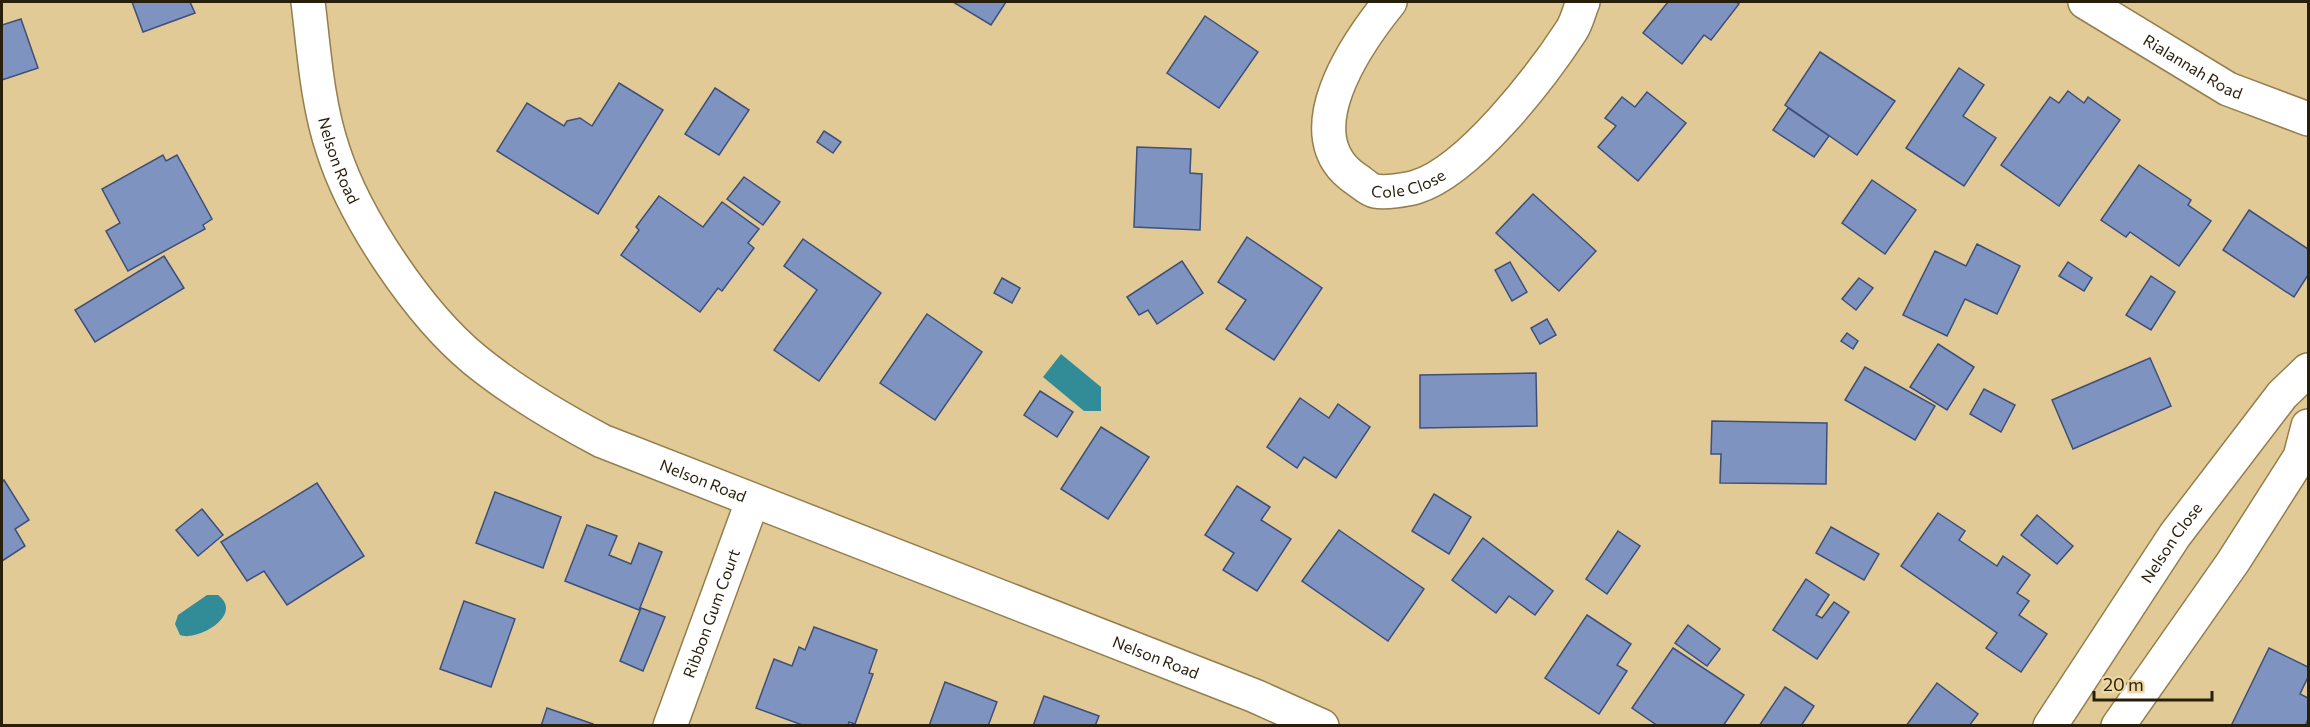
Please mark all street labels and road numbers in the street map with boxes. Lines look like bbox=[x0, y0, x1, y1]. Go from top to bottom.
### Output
street label: Rialannah Road bbox=[2140, 30, 2245, 103]
street label: Nelson Road bbox=[315, 115, 364, 207]
street label: Cole Close bbox=[1370, 165, 1449, 201]
street label: Nelson Road bbox=[657, 455, 749, 505]
street label: Nelson Close bbox=[2136, 498, 2206, 586]
street label: Ribbon Gum Court bbox=[679, 546, 743, 680]
street label: Nelson Road bbox=[1110, 631, 1202, 682]

